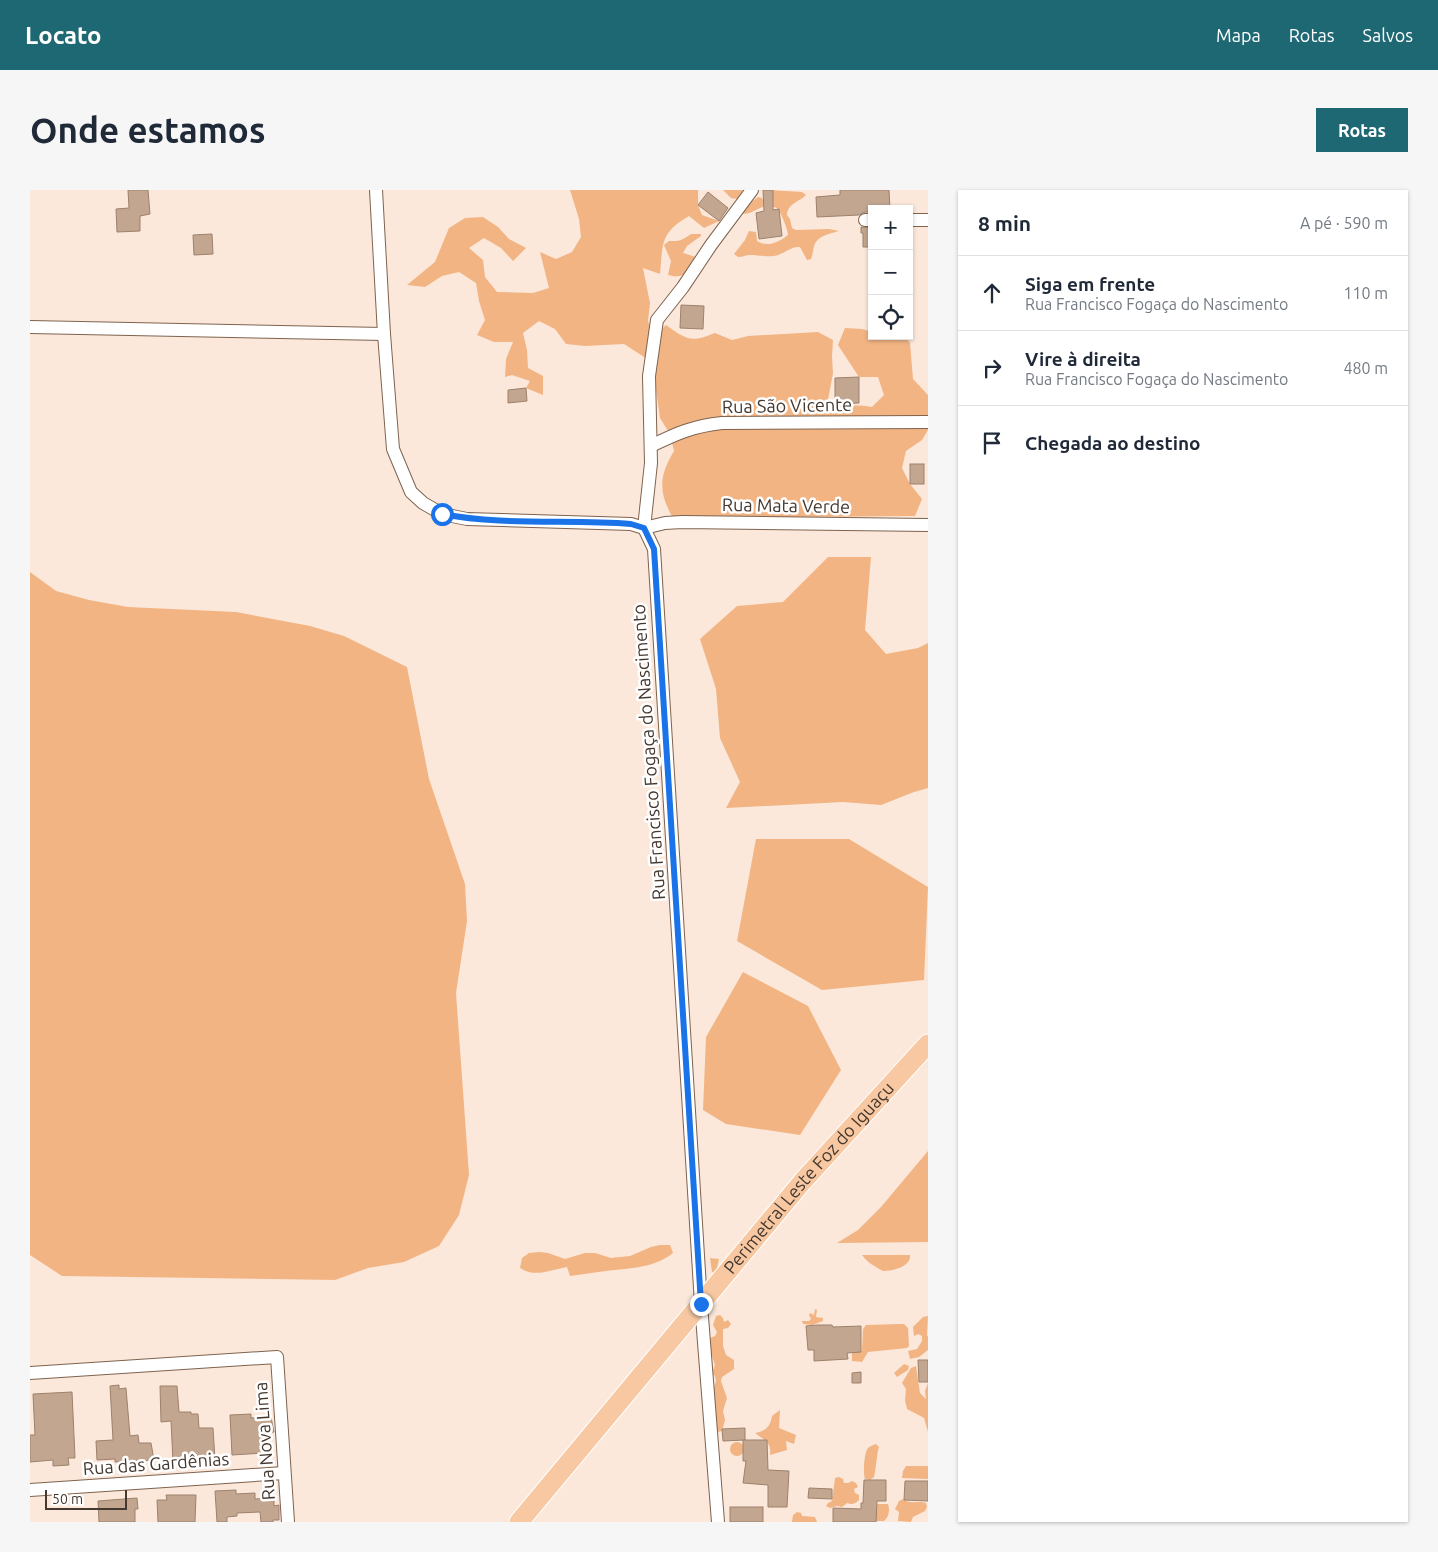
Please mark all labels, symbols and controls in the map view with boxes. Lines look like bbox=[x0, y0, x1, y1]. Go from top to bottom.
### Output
text: Locato bbox=[25, 22, 101, 49]
text: Mapa bbox=[1216, 25, 1261, 45]
text: Rotas bbox=[1289, 25, 1335, 45]
text: Salvos bbox=[1363, 25, 1413, 45]
button: Rotas bbox=[1316, 108, 1408, 152]
text: Onde estamos bbox=[30, 110, 265, 150]
map controls bbox=[868, 205, 913, 340]
button: + bbox=[868, 205, 913, 250]
text: 8 min bbox=[978, 211, 1031, 235]
text: A pé · 590 m bbox=[1300, 214, 1388, 232]
button: − bbox=[868, 250, 913, 295]
text: Siga em frente bbox=[1025, 273, 1155, 295]
icon: ahead bbox=[978, 279, 1006, 307]
text: 110 m bbox=[1343, 284, 1388, 302]
button: locate bbox=[868, 295, 913, 340]
text: Rua Francisco Fogaça do Nascimento bbox=[1025, 295, 1288, 313]
text: Vire à direita bbox=[1025, 348, 1141, 370]
icon: right bbox=[978, 354, 1006, 382]
text: 480 m bbox=[1343, 359, 1388, 377]
text: Rua Francisco Fogaça do Nascimento bbox=[1025, 370, 1288, 388]
street label: Rua São Vicente bbox=[722, 394, 852, 416]
icon: arrive bbox=[978, 429, 1006, 457]
text: Chegada ao destino bbox=[1025, 432, 1201, 454]
street label: Rua Mata Verde bbox=[722, 494, 850, 516]
route start bbox=[431, 503, 454, 526]
street label: Rua Francisco Fogaça do Nascimento bbox=[628, 604, 668, 901]
street label: Perimetral Leste Foz do Iguaçu bbox=[719, 1078, 897, 1277]
route end bbox=[690, 1293, 713, 1316]
street label: Rua Nova Lima bbox=[250, 1381, 278, 1501]
street label: Rua das Gardênias bbox=[82, 1448, 230, 1478]
scale bar bbox=[45, 1487, 128, 1510]
text: 50 m bbox=[52, 1491, 83, 1507]

